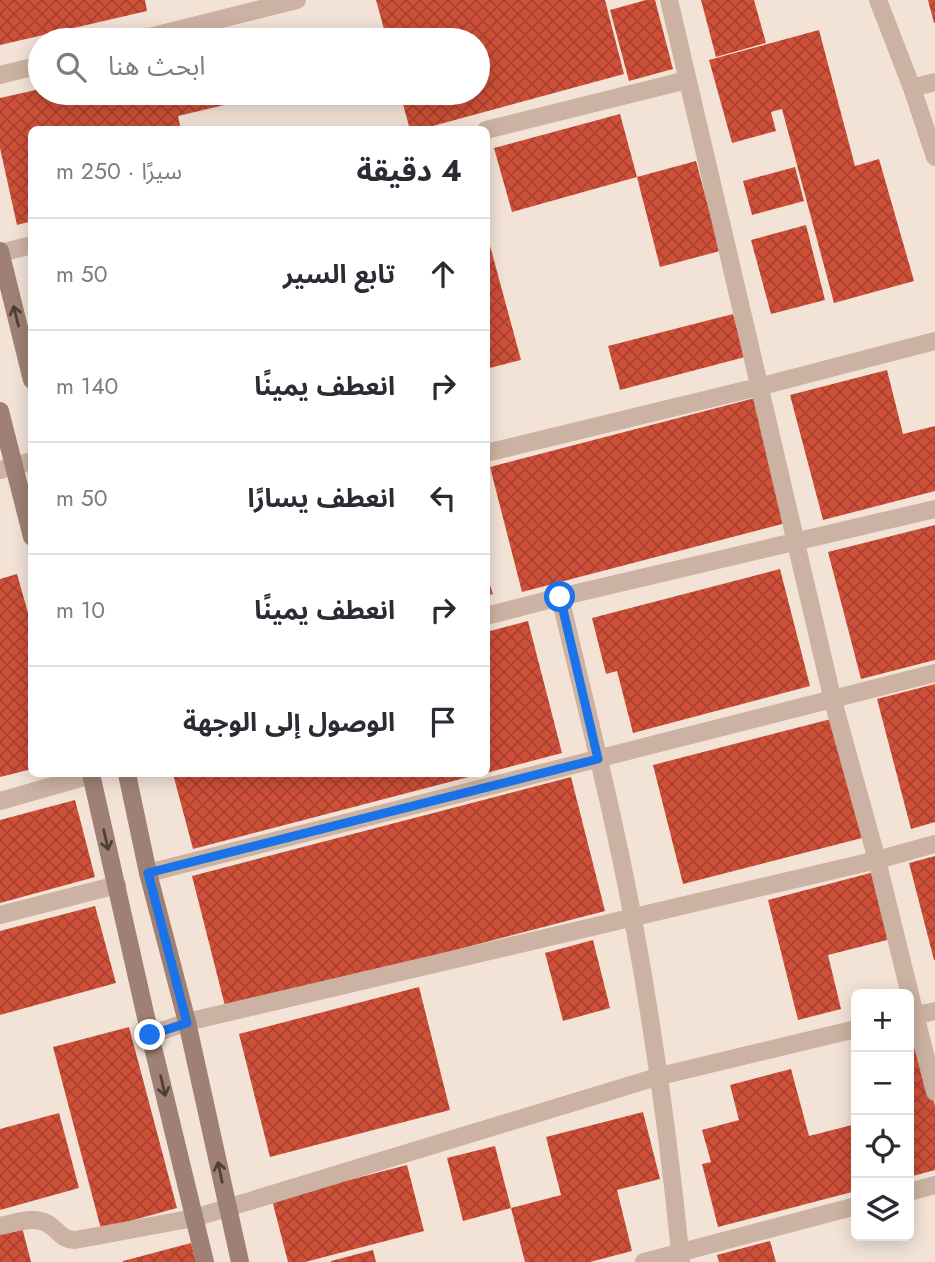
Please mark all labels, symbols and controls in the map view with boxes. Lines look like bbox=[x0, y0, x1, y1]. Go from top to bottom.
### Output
search box bbox=[28, 28, 490, 105]
text: ابحث هنا bbox=[108, 47, 205, 85]
icon: search bbox=[52, 48, 90, 86]
text: 4 دقيقة bbox=[357, 149, 462, 192]
text: سيرًا · 250 m bbox=[56, 154, 182, 188]
text: تابع السير bbox=[283, 255, 395, 293]
icon: ahead bbox=[424, 255, 462, 293]
text: 50 m bbox=[56, 257, 108, 291]
one-way arrow bbox=[9, 305, 22, 328]
text: انعطف يمينًا bbox=[254, 367, 395, 405]
icon: right bbox=[424, 367, 462, 405]
text: 140 m bbox=[56, 369, 118, 403]
text: انعطف يسارًا bbox=[248, 479, 395, 517]
icon: left bbox=[424, 479, 462, 517]
text: 50 m bbox=[56, 481, 108, 515]
route start bbox=[544, 581, 575, 612]
text: انعطف يمينًا bbox=[254, 591, 395, 629]
icon: right bbox=[424, 591, 462, 629]
text: 10 m bbox=[56, 593, 105, 627]
text: الوصول إلى الوجهة bbox=[183, 703, 395, 741]
icon: arrive bbox=[424, 703, 462, 741]
one-way arrow bbox=[100, 828, 114, 851]
map controls bbox=[851, 989, 914, 1241]
button: + bbox=[851, 989, 914, 1052]
route end bbox=[134, 1019, 165, 1050]
button: − bbox=[851, 1052, 914, 1115]
one-way arrow bbox=[156, 1074, 170, 1097]
button: locate bbox=[851, 1115, 914, 1178]
one-way arrow bbox=[212, 1161, 226, 1184]
button: layers bbox=[851, 1178, 914, 1241]

